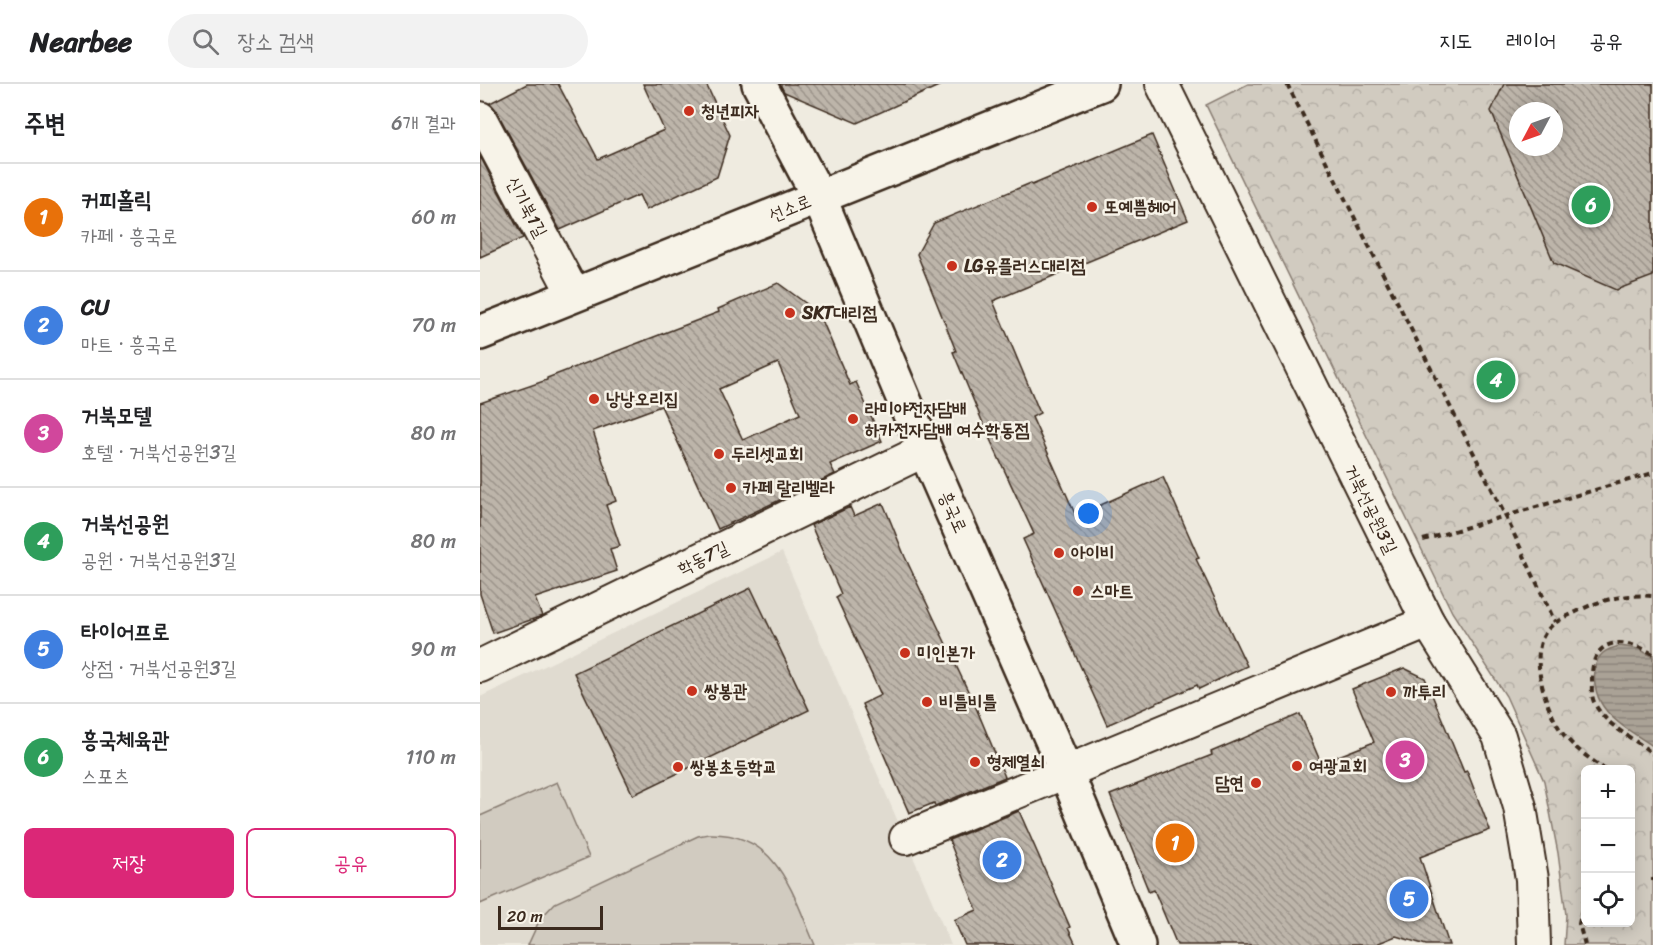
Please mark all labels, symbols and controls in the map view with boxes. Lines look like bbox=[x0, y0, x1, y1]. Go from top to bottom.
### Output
search box bbox=[168, 14, 588, 68]
text: Nearbee bbox=[30, 17, 132, 66]
text: 장소 검색 bbox=[237, 22, 314, 61]
text: 지도 bbox=[1439, 22, 1473, 60]
text: 레이어 bbox=[1506, 22, 1556, 60]
text: 공유 bbox=[1589, 22, 1623, 60]
icon: search bbox=[189, 25, 222, 58]
place label: 청년피자 bbox=[701, 95, 759, 127]
text: 주변 bbox=[24, 100, 66, 146]
north arrow bbox=[1509, 102, 1563, 156]
marker: 청년피자 bbox=[682, 104, 696, 118]
text: 6개 결과 bbox=[391, 106, 456, 141]
street label: 신기북1길 bbox=[497, 170, 557, 244]
text: 커피홀릭 bbox=[81, 180, 152, 219]
pin: 6 bbox=[1572, 182, 1610, 228]
street label: 선소로 bbox=[764, 185, 816, 231]
place label: 또예쁨헤어 bbox=[1104, 191, 1176, 223]
text: 1 bbox=[39, 200, 48, 235]
text: 60 m bbox=[411, 200, 456, 235]
marker: 또예쁨헤어 bbox=[1085, 200, 1099, 214]
text: 카페 · 흥국로 bbox=[81, 219, 177, 254]
place label: LG유플러스대리점 bbox=[964, 250, 1085, 282]
marker: LG유플러스대리점 bbox=[945, 259, 959, 273]
text: CU bbox=[81, 288, 109, 327]
place label: SKT대리점 bbox=[801, 297, 877, 329]
marker: SKT대리점 bbox=[783, 306, 797, 320]
text: 2 bbox=[38, 308, 49, 343]
text: 70 m bbox=[411, 308, 456, 343]
text: 마트 · 흥국로 bbox=[81, 327, 177, 362]
pin: 4 bbox=[1476, 358, 1516, 402]
place label: 낭낭오리집 bbox=[606, 383, 678, 415]
marker: 낭낭오리집 bbox=[587, 392, 601, 406]
place label: 라미야전자담배 하카전자담배 여수학동점 bbox=[865, 393, 1030, 446]
text: 거북모텔 bbox=[81, 396, 152, 435]
marker: 라미야전자담배 하카전자담배 여수학동점 bbox=[846, 412, 860, 426]
text: 3 bbox=[38, 416, 49, 451]
text: 80 m bbox=[411, 416, 456, 451]
text: 호텔 · 거북선공원3길 bbox=[81, 435, 237, 470]
place label: 두리셋교회 bbox=[731, 438, 803, 470]
marker: 두리셋교회 bbox=[712, 447, 726, 461]
street label: 거북선공원3길 bbox=[1335, 458, 1407, 560]
place label: 카페 랄리벨라 bbox=[743, 472, 835, 504]
marker: 카페 랄리벨라 bbox=[724, 481, 738, 495]
street label: 흥국로 bbox=[930, 486, 976, 538]
your location bbox=[1074, 499, 1103, 528]
text: 거북선공원 bbox=[81, 504, 170, 543]
text: 4 bbox=[37, 524, 50, 559]
text: 80 m bbox=[411, 524, 456, 559]
street label: 학동7길 bbox=[672, 532, 735, 584]
place label: 아이비 bbox=[1071, 537, 1114, 569]
text: 공원 · 거북선공원3길 bbox=[81, 543, 237, 578]
marker: 아이비 bbox=[1052, 546, 1066, 560]
place label: 스마트 bbox=[1090, 575, 1133, 607]
marker: 스마트 bbox=[1071, 584, 1085, 598]
text: 타이어프로 bbox=[81, 612, 170, 651]
text: 5 bbox=[37, 632, 50, 667]
text: 90 m bbox=[411, 632, 456, 667]
place label: 미인본가 bbox=[917, 637, 975, 669]
marker: 미인본가 bbox=[898, 646, 912, 660]
text: 상점 · 거북선공원3길 bbox=[81, 651, 237, 686]
place label: 쌍봉관 bbox=[704, 675, 748, 707]
place label: 까투리 bbox=[1403, 676, 1446, 708]
marker: 쌍봉관 bbox=[685, 684, 699, 698]
marker: 까투리 bbox=[1384, 685, 1398, 699]
place label: 비틀비틀 bbox=[939, 686, 997, 718]
marker: 비틀비틀 bbox=[920, 695, 934, 709]
text: 흥국체육관 bbox=[81, 720, 170, 759]
pin: 3 bbox=[1386, 738, 1424, 782]
text: 6 bbox=[38, 740, 49, 775]
text: 110 m bbox=[406, 740, 456, 775]
place label: 형제열쇠 bbox=[987, 746, 1045, 778]
place label: 여광교회 bbox=[1309, 750, 1367, 782]
place label: 쌍봉초등학교 bbox=[690, 751, 777, 783]
marker: 형제열쇠 bbox=[968, 755, 982, 769]
text: 스포츠 bbox=[81, 759, 129, 794]
marker: 여광교회 bbox=[1290, 759, 1304, 773]
marker: 쌍봉초등학교 bbox=[671, 760, 685, 774]
map controls bbox=[1581, 765, 1635, 927]
button: + bbox=[1581, 765, 1635, 819]
place label: 담연 bbox=[1215, 767, 1244, 799]
marker: 담연 bbox=[1249, 776, 1263, 790]
button: − bbox=[1581, 819, 1635, 873]
pin: 1 bbox=[1156, 820, 1194, 866]
button: 저장 bbox=[24, 828, 234, 898]
button: 공유 bbox=[246, 828, 456, 898]
pin: 2 bbox=[982, 838, 1022, 882]
button: locate bbox=[1581, 873, 1635, 927]
pin: 5 bbox=[1390, 876, 1428, 922]
text: 20 m bbox=[507, 902, 543, 931]
scale bar bbox=[498, 903, 603, 930]

